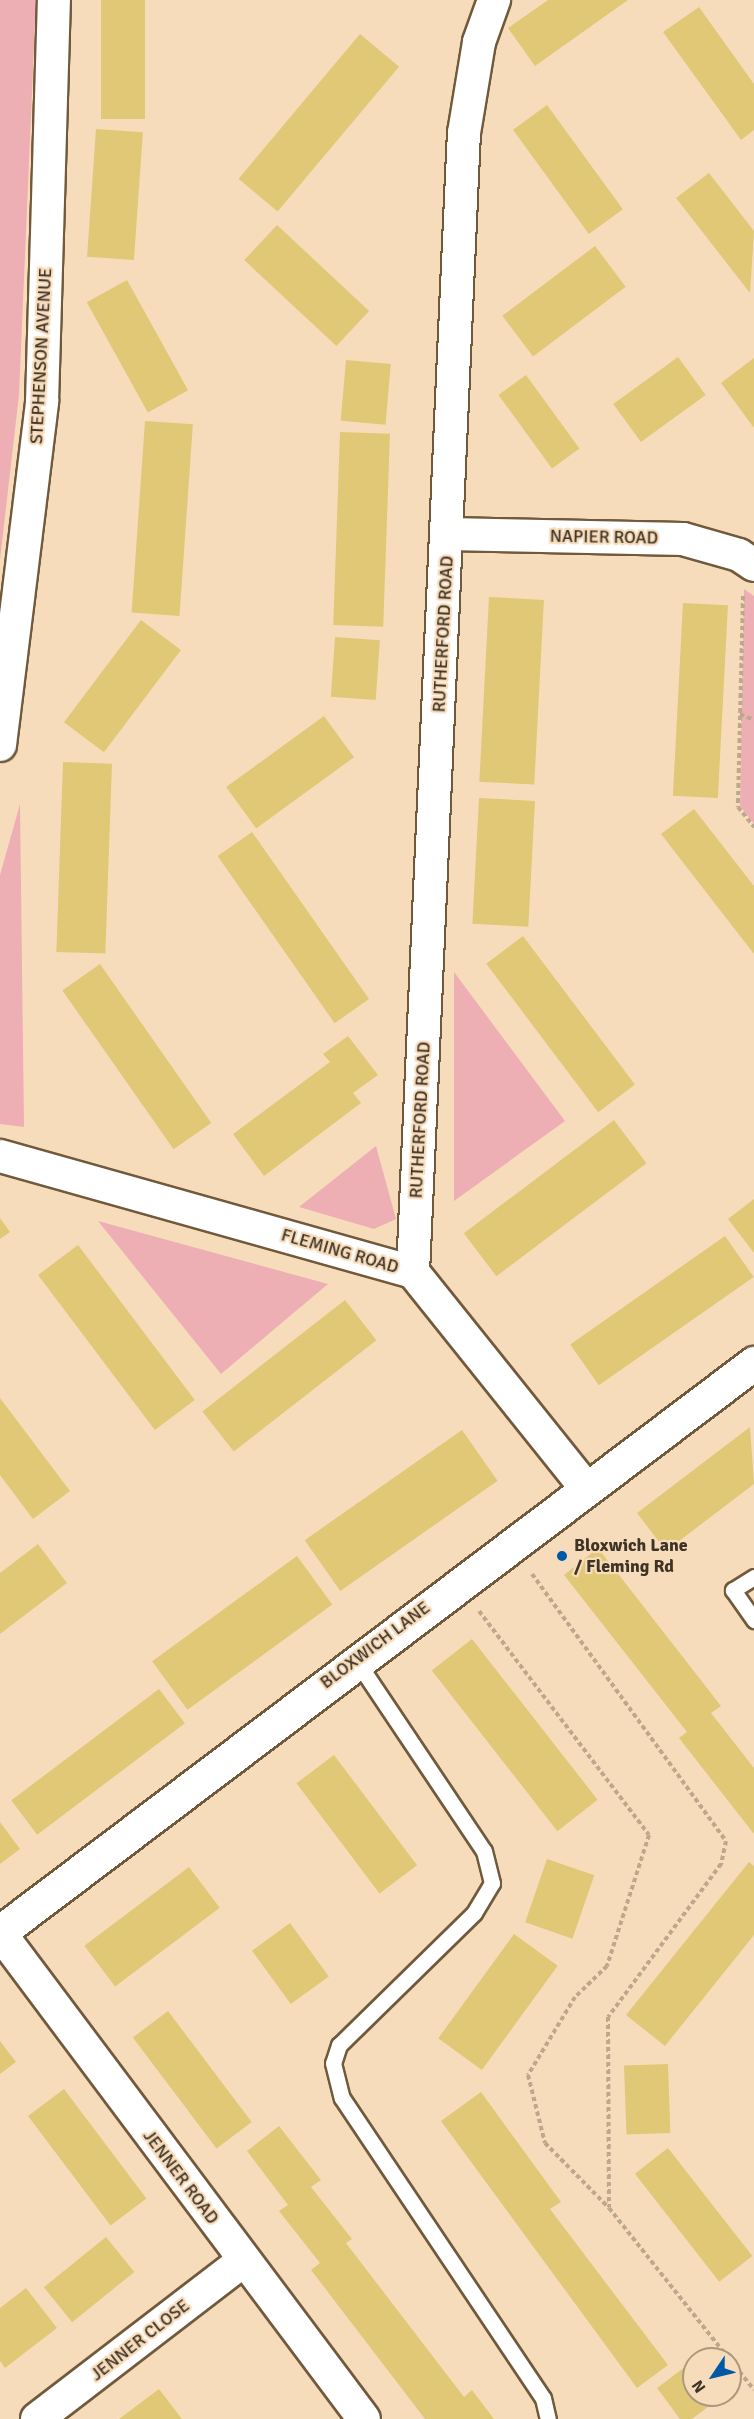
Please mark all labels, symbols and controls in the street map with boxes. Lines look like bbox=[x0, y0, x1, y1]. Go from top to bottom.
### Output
street label: STEPHENSON AVENUE bbox=[26, 267, 56, 445]
street label: NAPIER ROAD bbox=[550, 525, 658, 549]
street label: RUTHERFORD ROAD bbox=[428, 555, 458, 713]
street label: RUTHERFORD ROAD bbox=[405, 1041, 435, 1199]
street label: FLEMING ROAD bbox=[279, 1224, 401, 1278]
place label: Bloxwich Lane / Fleming Rd bbox=[574, 1535, 688, 1578]
marker: Bloxwich Lane / Fleming Rd bbox=[555, 1549, 569, 1563]
street label: BLOXWICH LANE bbox=[316, 1597, 434, 1693]
street label: JENNER ROAD bbox=[139, 2126, 223, 2228]
street label: JENNER CLOSE bbox=[86, 2295, 194, 2385]
north arrow bbox=[682, 2347, 742, 2407]
text: N bbox=[688, 2376, 710, 2396]

